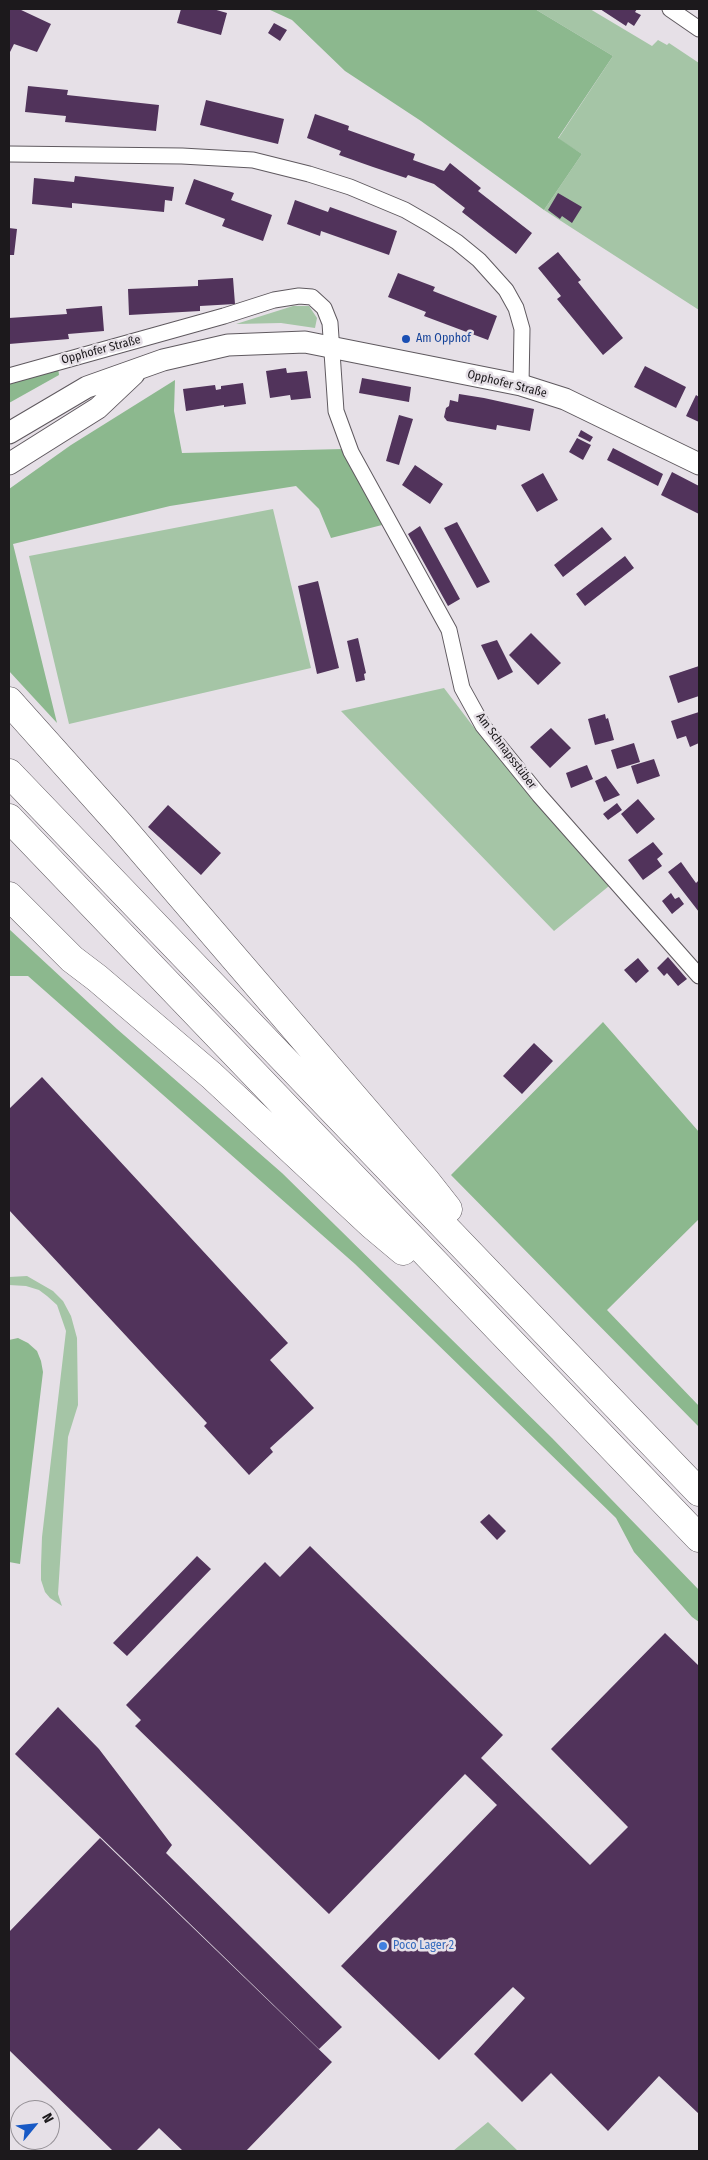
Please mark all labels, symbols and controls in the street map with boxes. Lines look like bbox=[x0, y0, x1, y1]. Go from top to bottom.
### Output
place label: Am Opphof bbox=[416, 332, 471, 346]
street label: Opphofer Straße bbox=[60, 333, 142, 367]
marker: Am Opphof bbox=[400, 333, 412, 345]
street label: Opphofer Straße bbox=[466, 367, 548, 401]
street label: Am Schnapsstüber bbox=[473, 710, 539, 792]
place label: Poco Lager 2 bbox=[393, 1939, 454, 1953]
marker: Poco Lager 2 bbox=[377, 1940, 389, 1952]
north arrow bbox=[10, 2100, 60, 2150]
text: N bbox=[38, 2110, 57, 2126]

